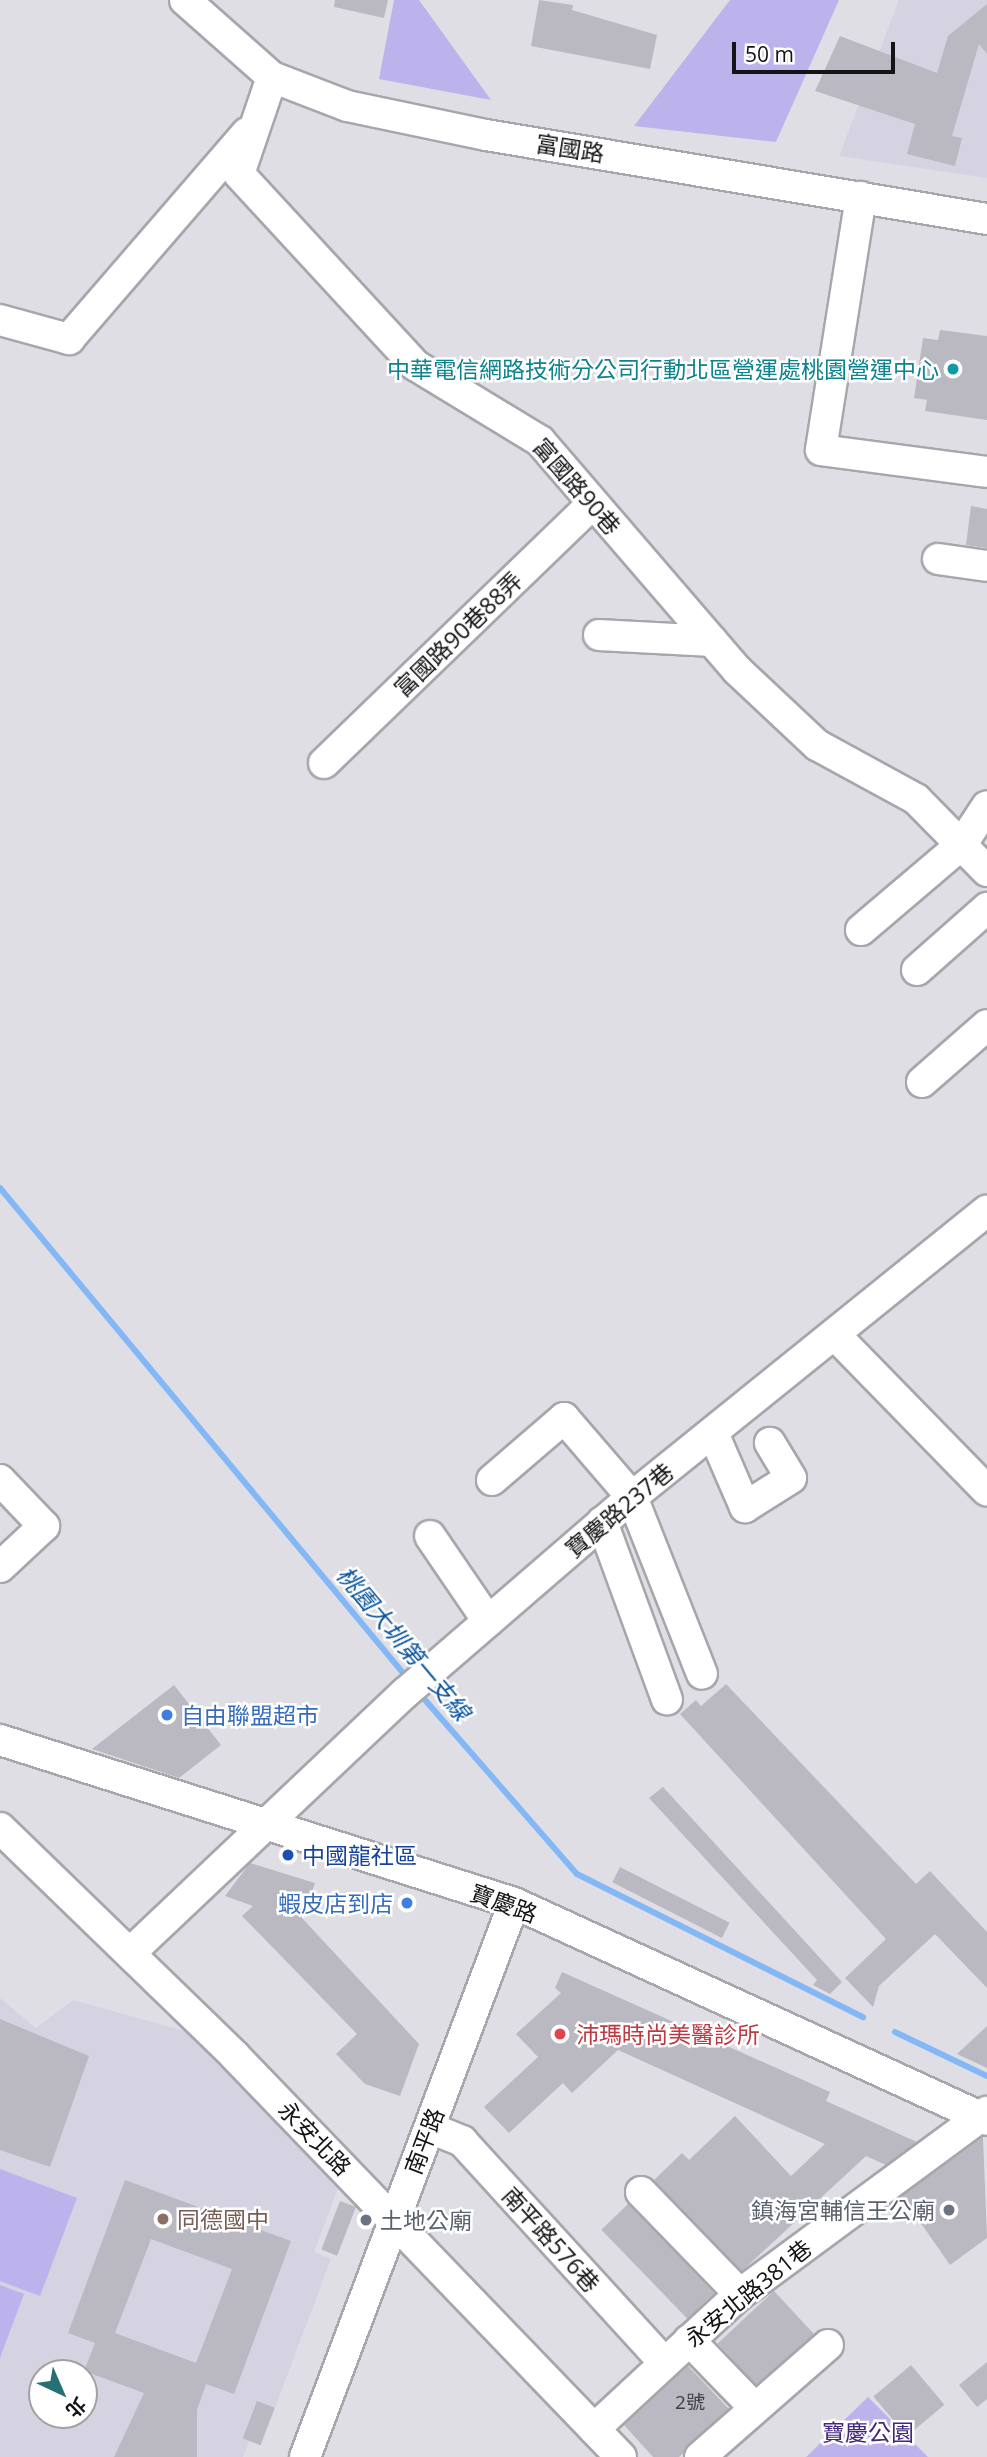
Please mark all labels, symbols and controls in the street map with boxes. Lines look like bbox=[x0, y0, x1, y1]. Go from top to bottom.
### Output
scale bar bbox=[735, 28, 898, 72]
text: 50 m bbox=[745, 40, 794, 68]
street label: 富國路 bbox=[534, 129, 606, 167]
place label: 中華電信網路技術分公司行動北區營運處桃園營運中心 bbox=[387, 355, 939, 383]
marker: 中華電信網路技術分公司行動北區營運處桃園營運中心 bbox=[945, 361, 961, 377]
street label: 富國路90巷 bbox=[528, 432, 626, 540]
street label: 富國路90巷88弄 bbox=[388, 566, 528, 702]
street label: 寶慶路237巷 bbox=[560, 1457, 678, 1563]
water label: 桃園大圳第一支線 bbox=[331, 1560, 477, 1726]
place label: 自由聯盟超市 bbox=[181, 1701, 319, 1729]
marker: 自由聯盟超市 bbox=[159, 1707, 175, 1723]
place label: 中國龍社區 bbox=[302, 1841, 417, 1869]
marker: 中國龍社區 bbox=[280, 1847, 296, 1863]
street label: 寶慶路 bbox=[467, 1878, 541, 1928]
place label: 蝦皮店到店 bbox=[278, 1889, 393, 1917]
marker: 蝦皮店到店 bbox=[399, 1895, 415, 1911]
place label: 沛瑪時尚美醫診所 bbox=[576, 2020, 760, 2048]
marker: 沛瑪時尚美醫診所 bbox=[550, 2024, 570, 2044]
street label: 永安北路 bbox=[273, 2095, 357, 2181]
street label: 南平路 bbox=[399, 2104, 449, 2178]
street label: 南平路576巷 bbox=[497, 2181, 605, 2297]
place label: 鎮海宮輔信王公廟 bbox=[751, 2196, 935, 2224]
marker: 鎮海宮輔信王公廟 bbox=[941, 2202, 957, 2218]
place label: 同德國中 bbox=[177, 2205, 269, 2233]
place label: 土地公廟 bbox=[380, 2206, 472, 2234]
marker: 同德國中 bbox=[155, 2211, 171, 2227]
marker: 土地公廟 bbox=[358, 2212, 374, 2228]
street label: 永安北路381巷 bbox=[679, 2234, 817, 2352]
north arrow bbox=[28, 2359, 98, 2429]
text: 北 bbox=[60, 2392, 92, 2424]
house number: 2號 bbox=[675, 2392, 705, 2414]
park label: 寶慶公園 bbox=[822, 2418, 914, 2446]

